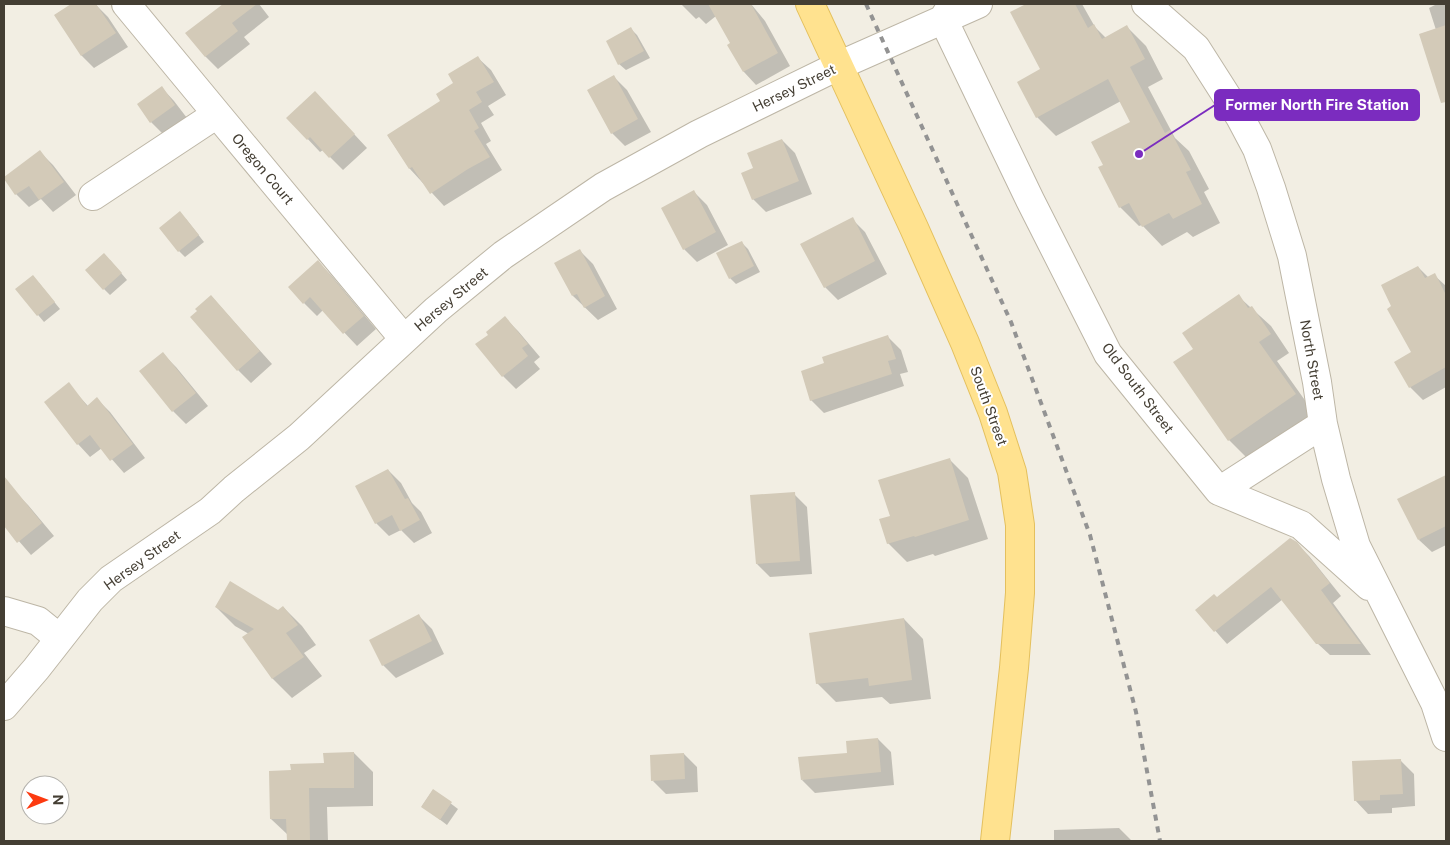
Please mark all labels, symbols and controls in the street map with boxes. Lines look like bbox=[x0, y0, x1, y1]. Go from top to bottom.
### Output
street label: Hersey Street bbox=[750, 61, 838, 115]
callout: Former North Fire Station bbox=[1215, 90, 1419, 120]
text: Former North Fire Station bbox=[1225, 96, 1409, 113]
street label: Oregon Court bbox=[229, 130, 297, 208]
street label: Hersey Street bbox=[411, 264, 491, 334]
street label: North Street bbox=[1297, 318, 1327, 402]
street label: Old South Street bbox=[1099, 340, 1177, 436]
street label: South Street bbox=[967, 364, 1011, 448]
street label: Hersey Street bbox=[101, 527, 183, 593]
north arrow bbox=[20, 775, 70, 825]
text: N bbox=[50, 794, 66, 805]

